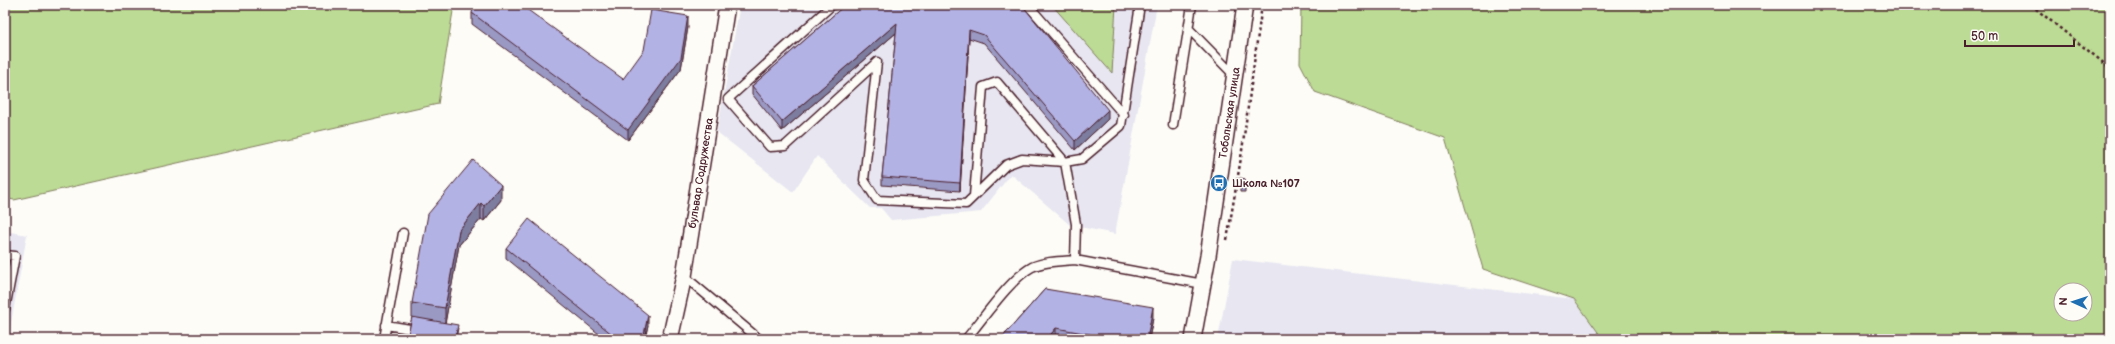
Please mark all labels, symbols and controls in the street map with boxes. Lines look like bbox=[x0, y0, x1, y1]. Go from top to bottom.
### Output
scale bar bbox=[1965, 22, 2074, 48]
text: 50 m bbox=[1971, 29, 1998, 44]
street label: Тобольская улица bbox=[1216, 66, 1242, 160]
street label: бульвар Содружества bbox=[685, 116, 716, 229]
bus stop icon: Школа №107 bbox=[1209, 173, 1229, 193]
place label: Школа №107 bbox=[1232, 177, 1300, 190]
north arrow bbox=[2053, 282, 2093, 322]
text: N bbox=[2057, 297, 2070, 306]

